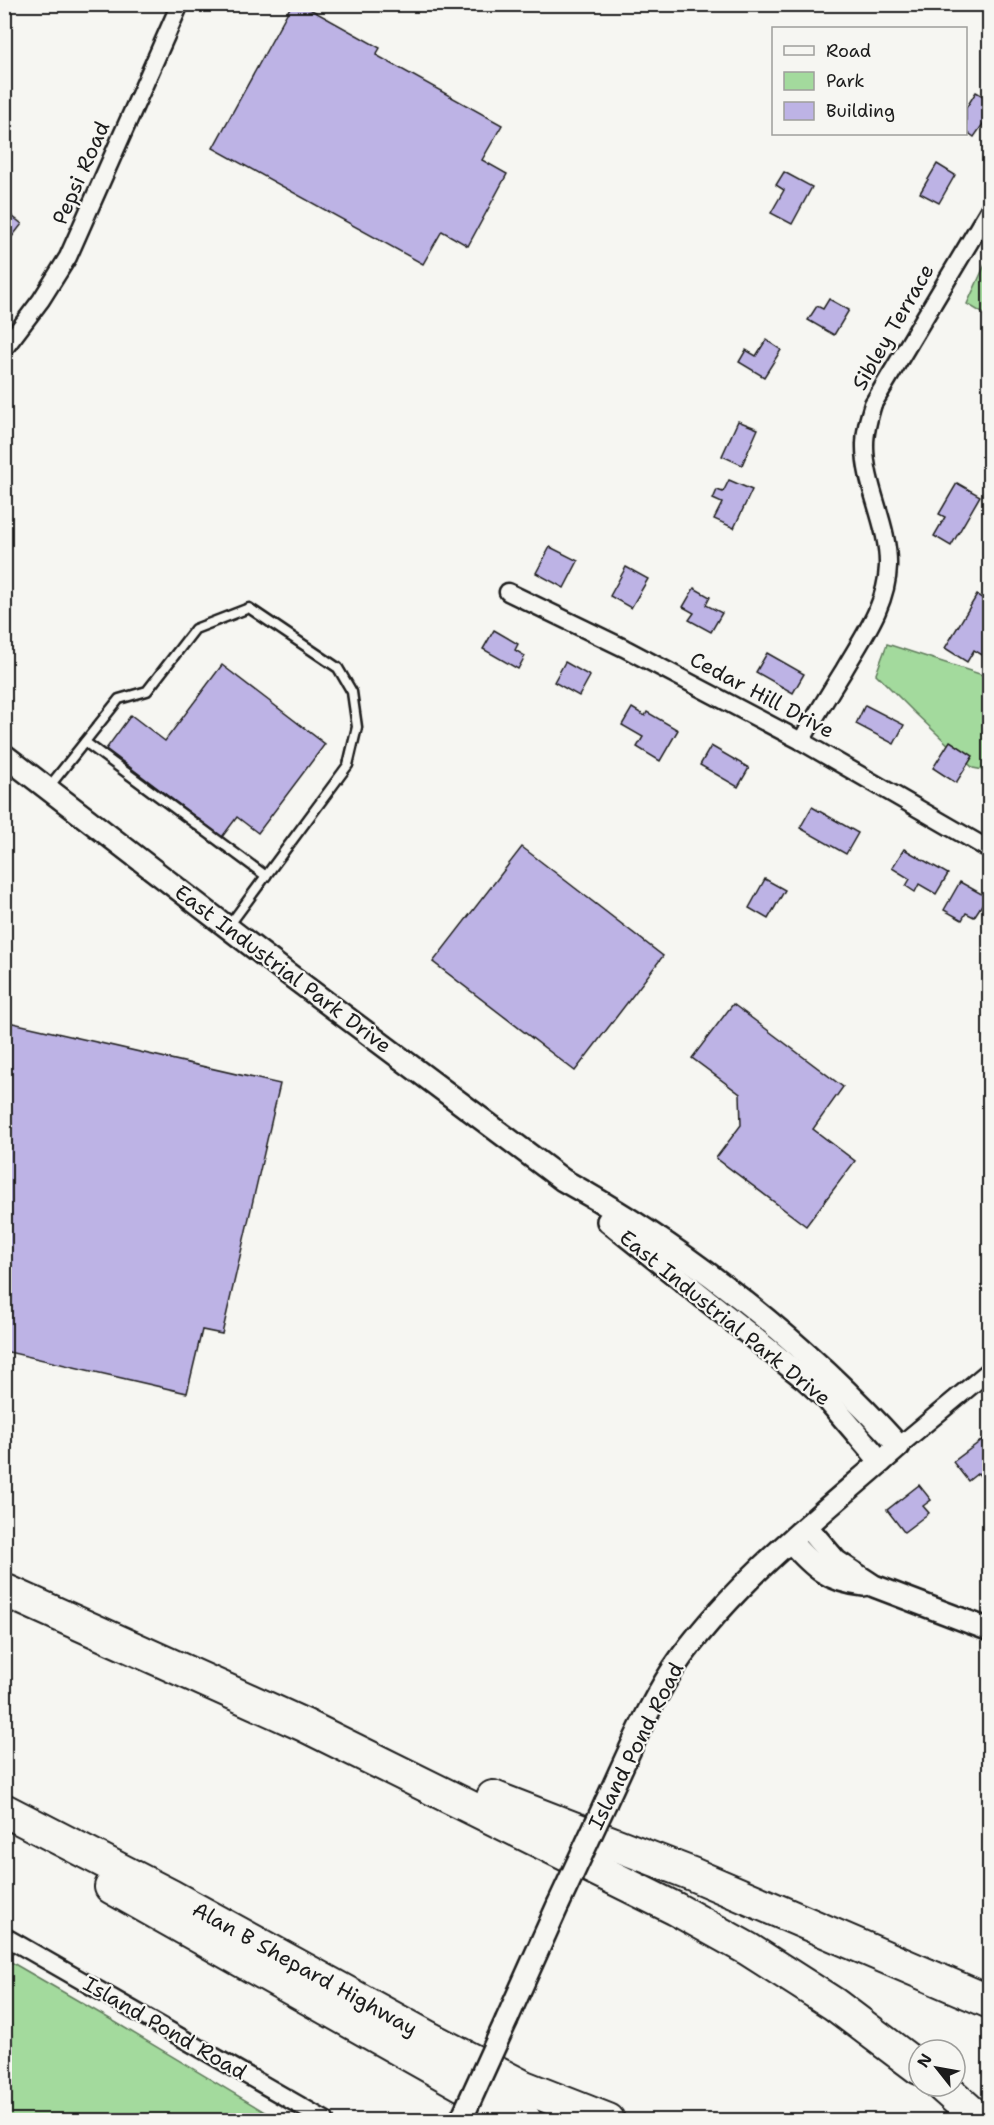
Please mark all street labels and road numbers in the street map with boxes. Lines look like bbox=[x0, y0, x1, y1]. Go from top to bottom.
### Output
street label: Pepsi Road bbox=[46, 117, 116, 229]
street label: Sibley Terrace bbox=[845, 259, 941, 395]
street label: Cedar Hill Drive bbox=[685, 645, 839, 745]
street label: East Industrial Park Drive bbox=[169, 878, 397, 1060]
street label: East Industrial Park Drive bbox=[613, 1224, 837, 1412]
street label: Island Pond Road bbox=[582, 1658, 690, 1834]
street label: Alan B Shepard Highway bbox=[187, 1895, 423, 2043]
street label: Island Pond Road bbox=[78, 1970, 252, 2086]

